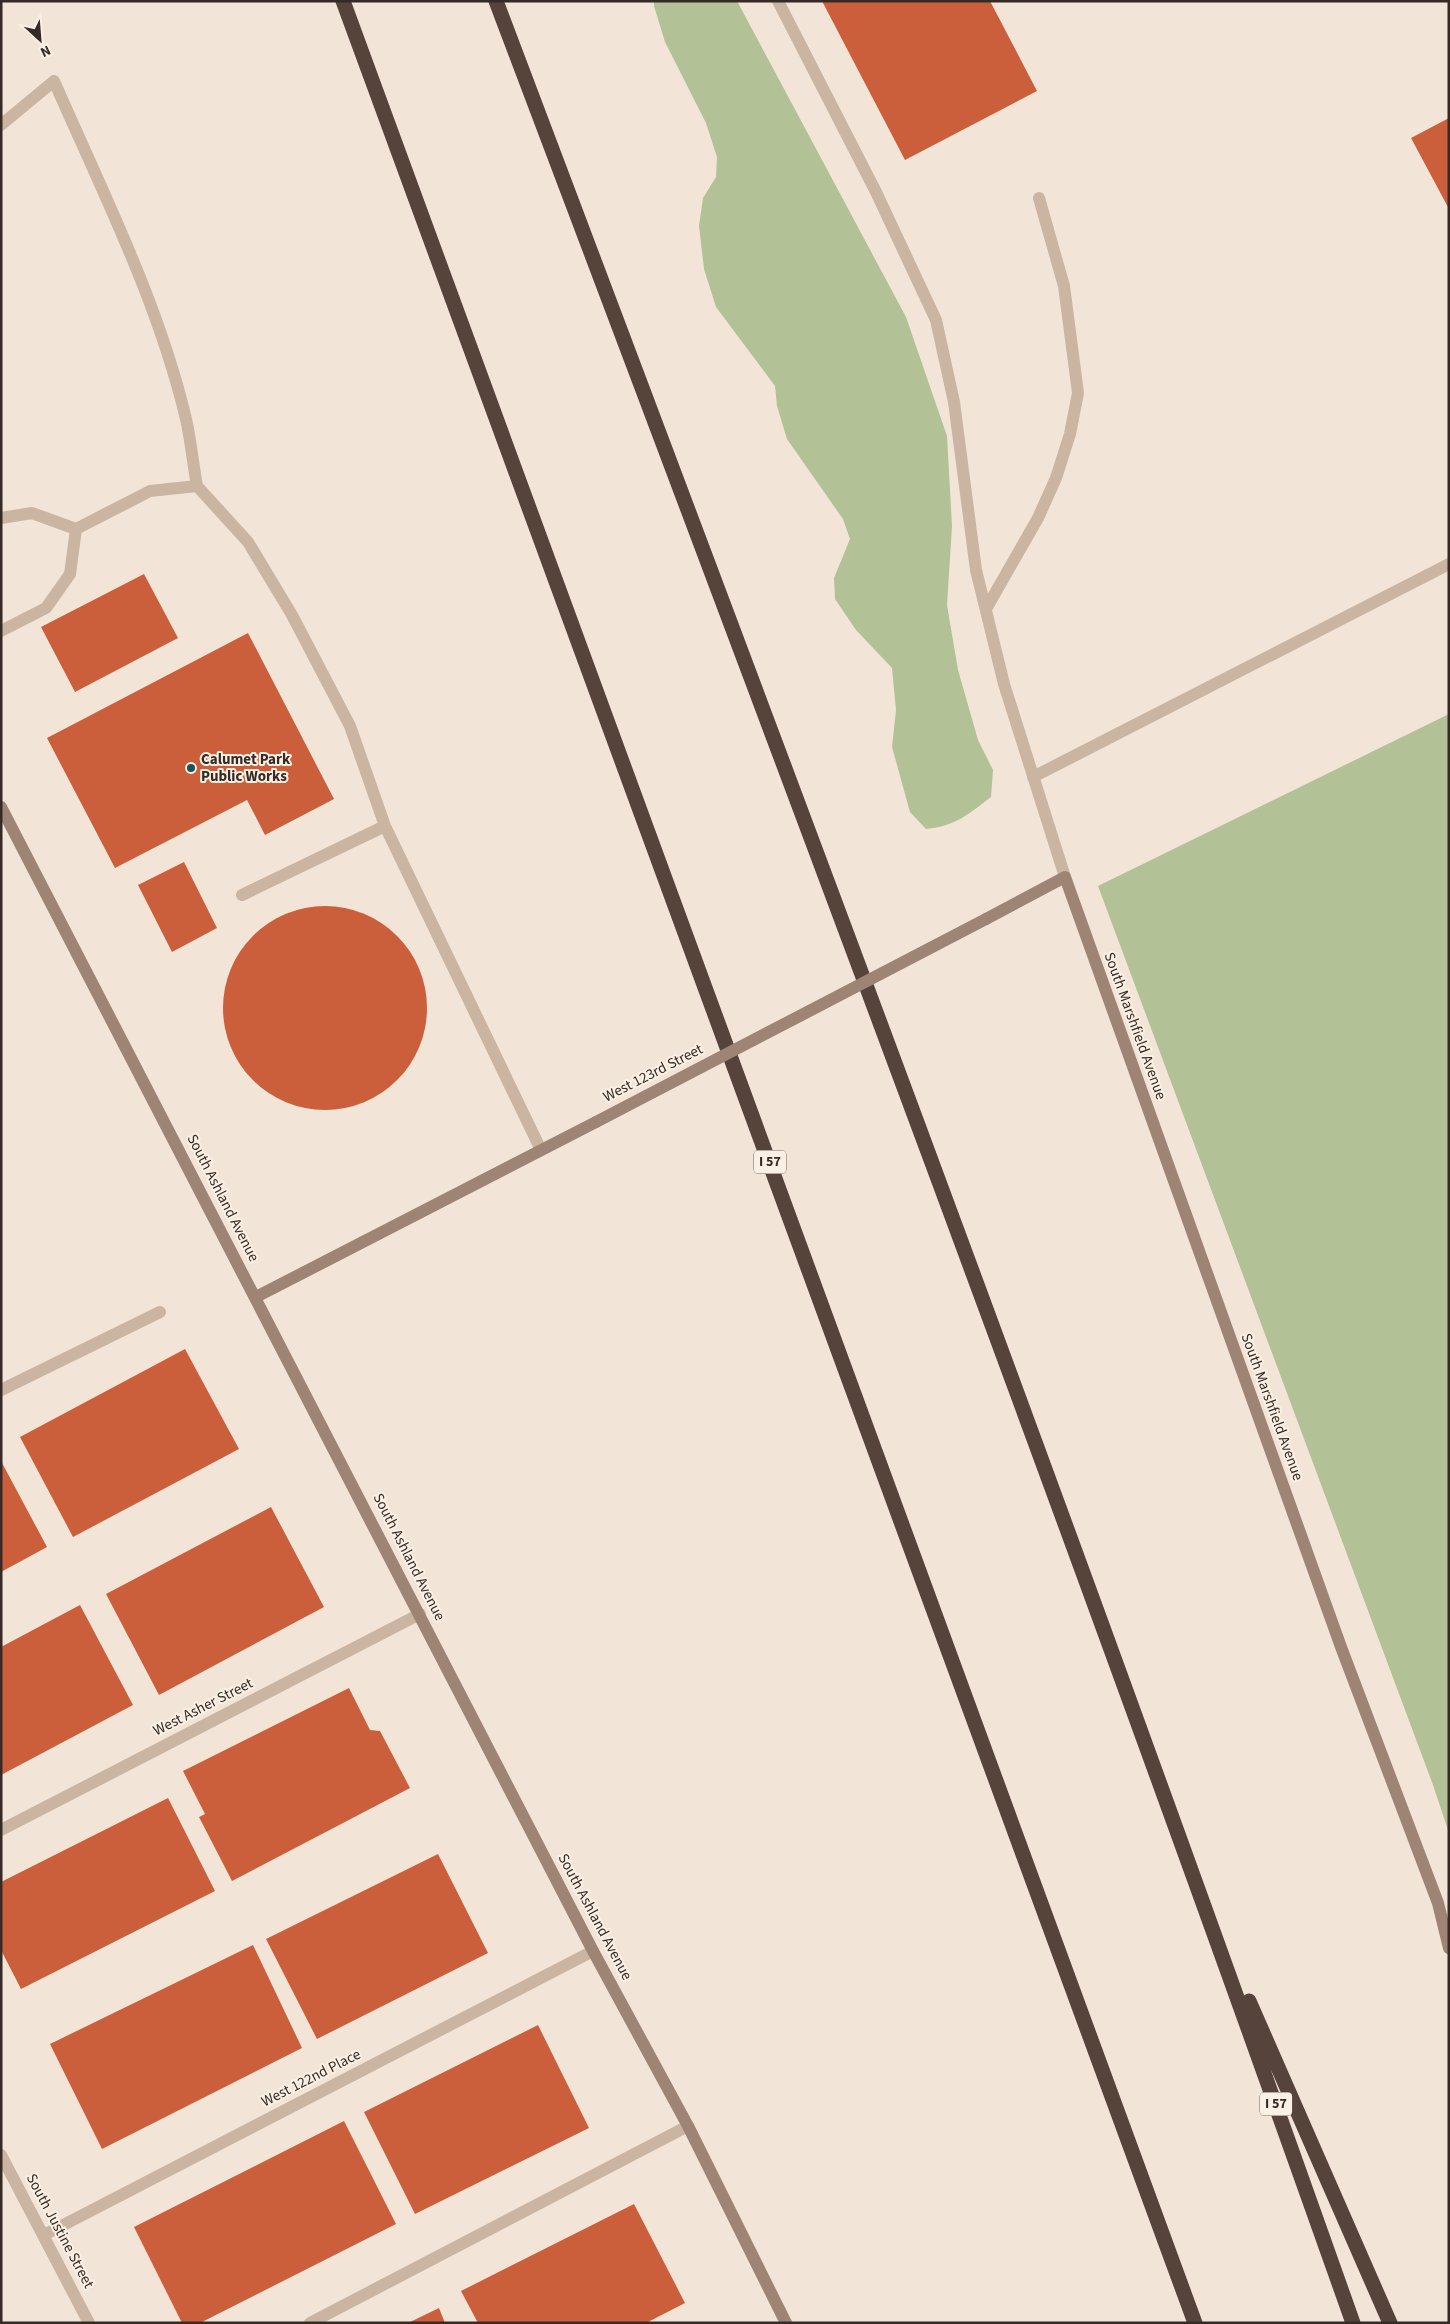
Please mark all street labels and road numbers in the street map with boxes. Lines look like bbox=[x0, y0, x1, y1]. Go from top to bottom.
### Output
street label: South Marshfield Avenue bbox=[1099, 949, 1171, 1103]
street label: West 123rd Street bbox=[599, 1039, 707, 1107]
street label: South Ashland Avenue bbox=[182, 1131, 264, 1265]
road number: I 57 bbox=[754, 1150, 786, 1174]
street label: South Marshfield Avenue bbox=[1236, 1330, 1308, 1484]
street label: South Ashland Avenue bbox=[368, 1490, 450, 1624]
street label: West Asher Street bbox=[149, 1673, 257, 1741]
street label: South Ashland Avenue bbox=[553, 1850, 637, 1984]
street label: West 122nd Place bbox=[258, 2044, 364, 2112]
road number: I 57 bbox=[1260, 2092, 1292, 2116]
street label: South Justine Street bbox=[21, 2170, 99, 2292]

